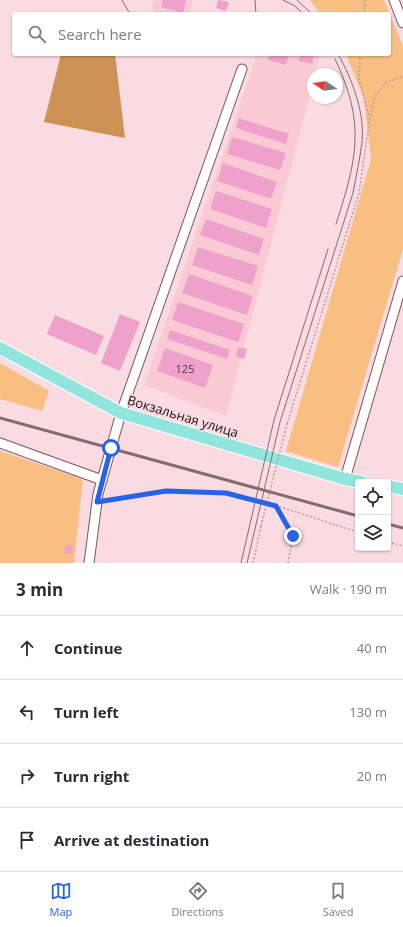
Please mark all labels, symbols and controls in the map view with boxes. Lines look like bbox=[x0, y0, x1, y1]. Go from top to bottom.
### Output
search box bbox=[12, 12, 391, 56]
icon: search bbox=[26, 23, 48, 45]
text: Search here bbox=[58, 24, 142, 44]
north arrow bbox=[307, 68, 343, 104]
house number: 125 bbox=[176, 361, 194, 376]
street label: Вокзальная улица bbox=[125, 391, 241, 441]
route start bbox=[102, 439, 120, 457]
map controls bbox=[355, 479, 391, 551]
button: locate bbox=[355, 479, 391, 515]
button: layers bbox=[355, 515, 391, 551]
route end bbox=[284, 527, 302, 545]
text: 3 min bbox=[16, 578, 63, 601]
text: Walk · 190 m bbox=[310, 580, 387, 598]
icon: ahead bbox=[16, 637, 38, 659]
text: Continue bbox=[54, 638, 122, 658]
text: 40 m bbox=[357, 639, 387, 657]
icon: left bbox=[16, 701, 38, 723]
text: Turn left bbox=[54, 702, 119, 722]
text: 130 m bbox=[349, 703, 387, 721]
icon: right bbox=[16, 765, 38, 787]
text: Turn right bbox=[54, 766, 129, 786]
text: 20 m bbox=[357, 767, 387, 785]
icon: arrive bbox=[16, 829, 38, 851]
text: Arrive at destination bbox=[54, 830, 209, 850]
tab: Map bbox=[50, 880, 72, 919]
tab: Directions bbox=[172, 880, 224, 919]
tab: Saved bbox=[323, 880, 353, 919]

